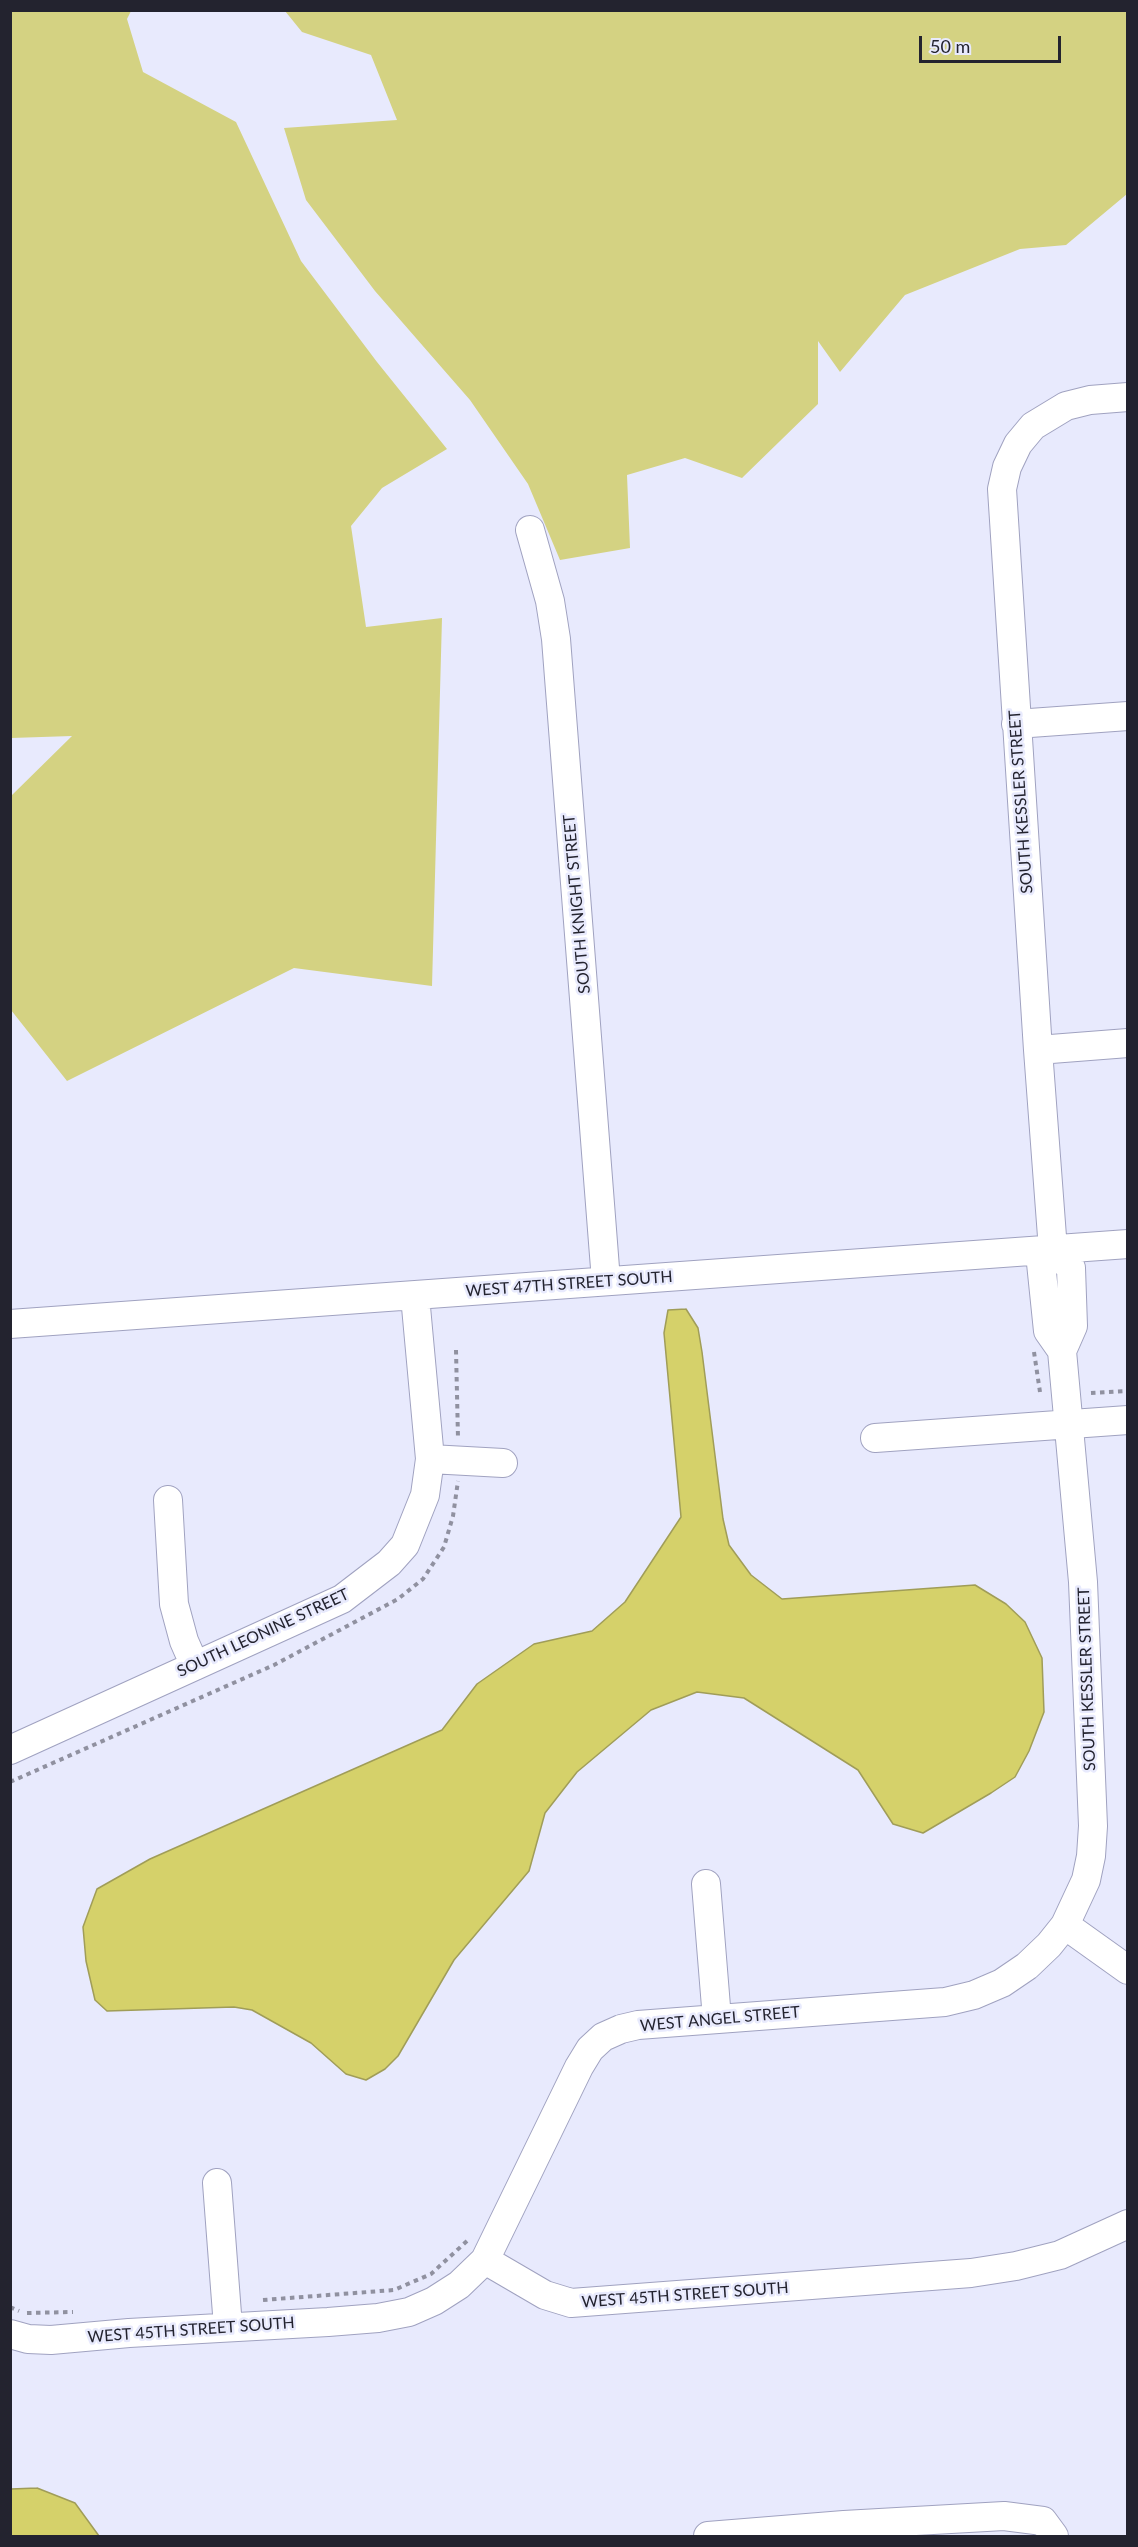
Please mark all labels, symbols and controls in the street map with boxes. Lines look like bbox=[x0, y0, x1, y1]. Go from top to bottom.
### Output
scale bar bbox=[922, 24, 1064, 62]
text: 50 m bbox=[930, 35, 970, 57]
street label: SOUTH KESSLER STREET bbox=[1005, 710, 1037, 894]
street label: SOUTH KNIGHT STREET bbox=[560, 814, 594, 994]
street label: WEST 47TH STREET SOUTH bbox=[465, 1267, 673, 1301]
street label: SOUTH LEONINE STREET bbox=[174, 1585, 352, 1681]
street label: SOUTH KESSLER STREET bbox=[1074, 1587, 1100, 1771]
street label: WEST ANGEL STREET bbox=[639, 2002, 801, 2036]
street label: WEST 45TH STREET SOUTH bbox=[581, 2278, 789, 2312]
street label: WEST 45TH STREET SOUTH bbox=[87, 2313, 295, 2347]

